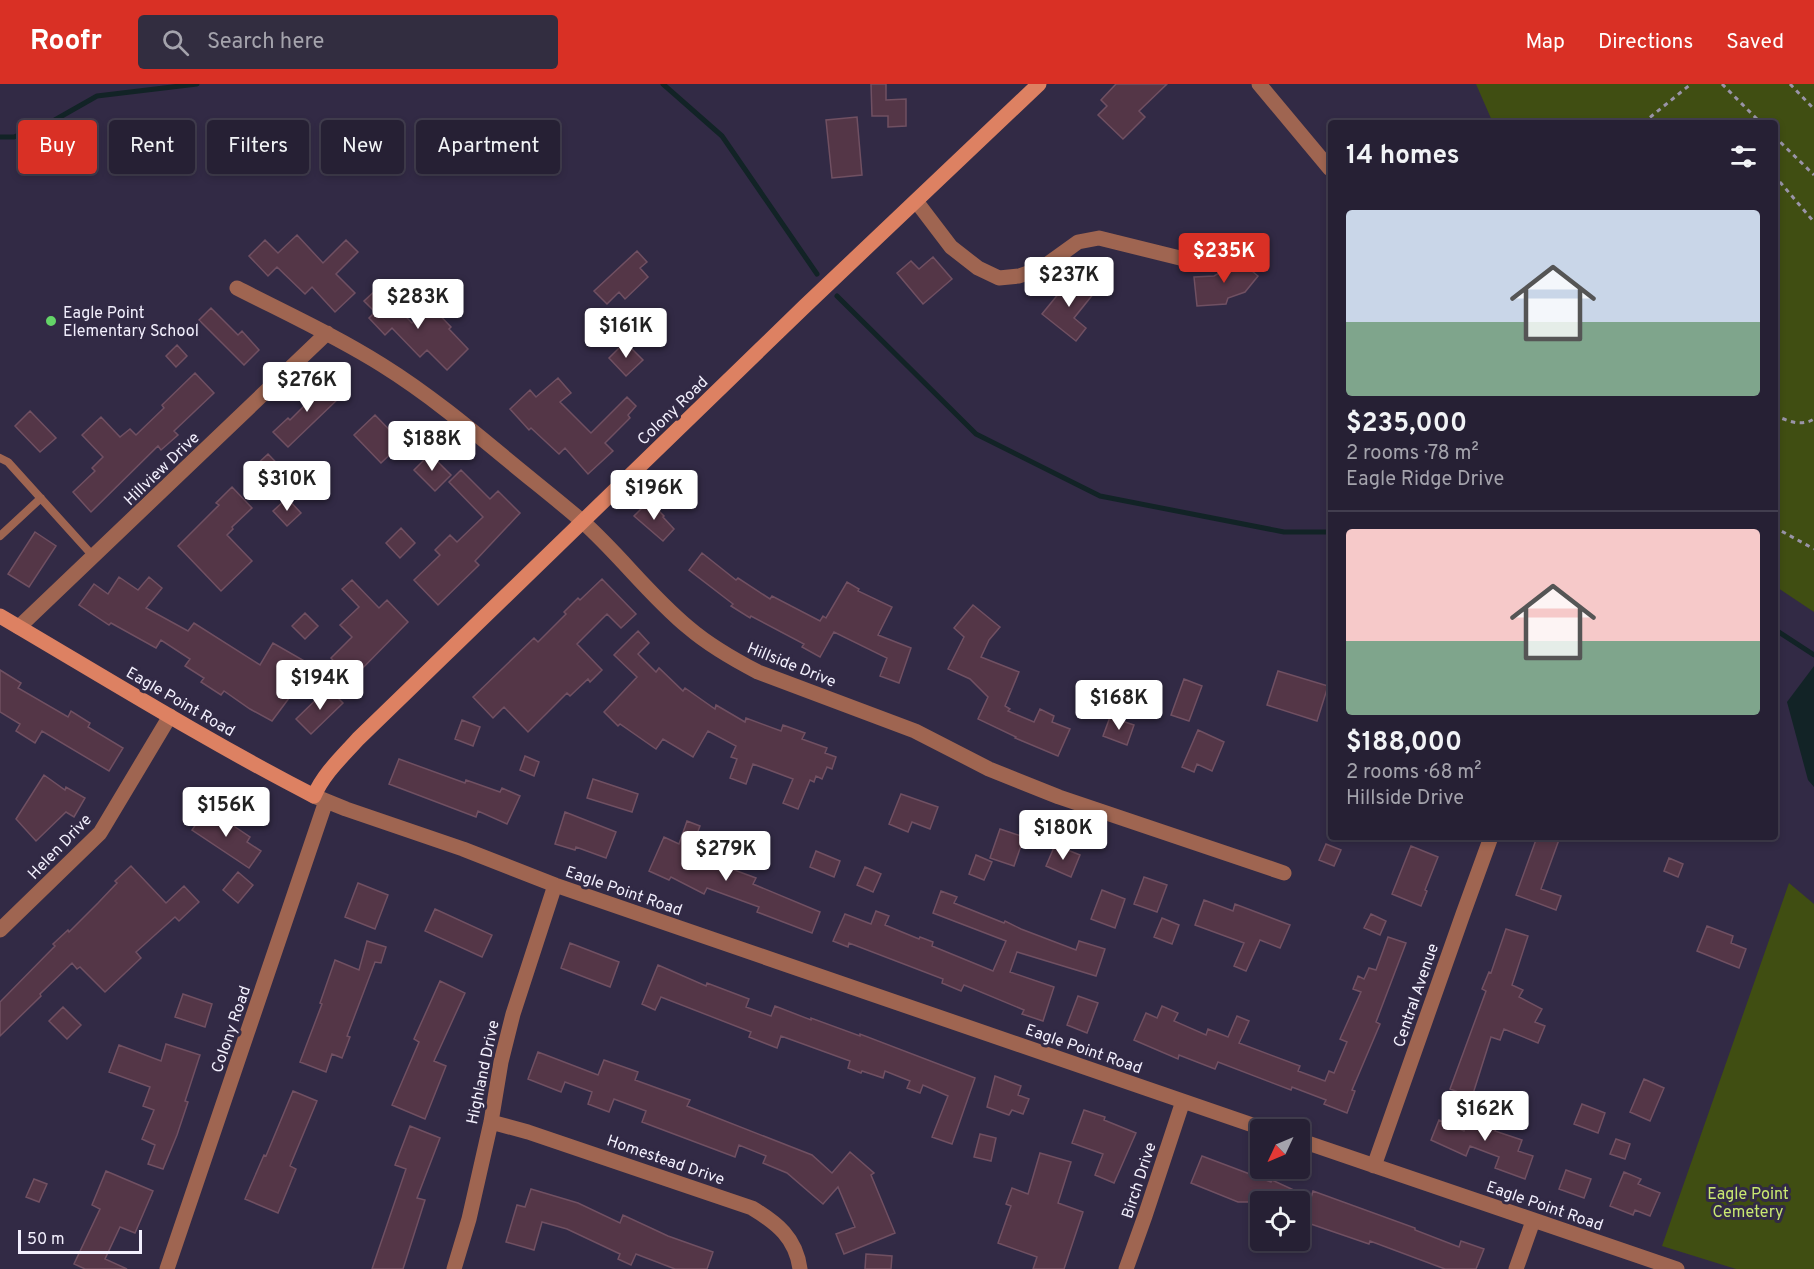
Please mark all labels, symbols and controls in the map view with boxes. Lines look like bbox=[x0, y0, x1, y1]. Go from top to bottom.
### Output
search box bbox=[138, 15, 558, 69]
text: Roofr bbox=[30, 24, 102, 60]
icon: search bbox=[159, 26, 192, 59]
text: Search here bbox=[207, 29, 324, 56]
text: Map bbox=[1525, 29, 1565, 56]
text: Directions bbox=[1598, 29, 1693, 56]
text: Saved bbox=[1726, 29, 1784, 56]
chip: Buy bbox=[18, 120, 97, 174]
chip: Rent bbox=[109, 120, 195, 174]
chip: Filters bbox=[207, 120, 309, 174]
chip: New bbox=[321, 120, 404, 174]
chip: Apartment bbox=[416, 120, 560, 174]
text: 14 homes bbox=[1346, 140, 1460, 173]
icon: filters bbox=[1727, 140, 1760, 173]
pin: $235K bbox=[1182, 233, 1266, 284]
text: $235K bbox=[1193, 239, 1255, 265]
icon: home bbox=[1499, 249, 1607, 357]
pin: $237K bbox=[1027, 257, 1111, 308]
text: $237K bbox=[1039, 263, 1099, 289]
pin: $283K bbox=[376, 279, 460, 330]
text: $283K bbox=[387, 285, 449, 311]
place label: Eagle Point Elementary School bbox=[63, 304, 199, 342]
pin: $161K bbox=[584, 308, 668, 359]
marker: Eagle Point Elementary School bbox=[44, 314, 58, 328]
text: $161K bbox=[599, 314, 653, 340]
pin: $276K bbox=[265, 362, 349, 413]
text: $276K bbox=[277, 368, 337, 394]
street label: Colony Road bbox=[634, 373, 713, 450]
text: $235,000 bbox=[1346, 408, 1467, 441]
pin: $188K bbox=[390, 421, 474, 472]
text: $188K bbox=[402, 427, 462, 453]
street label: Hillview Drive bbox=[120, 428, 204, 510]
text: 2 rooms · 78 m² bbox=[1346, 441, 1479, 467]
pin: $310K bbox=[245, 461, 329, 512]
text: $310K bbox=[257, 467, 317, 493]
text: Eagle Ridge Drive bbox=[1346, 467, 1504, 493]
pin: $196K bbox=[612, 470, 696, 521]
text: $196K bbox=[625, 476, 683, 502]
icon: home bbox=[1499, 568, 1607, 676]
street label: Hillside Drive bbox=[744, 639, 839, 693]
pin: $194K bbox=[278, 660, 362, 711]
street label: Eagle Point Road bbox=[122, 663, 238, 742]
text: $194K bbox=[290, 666, 350, 692]
pin: $168K bbox=[1077, 680, 1161, 731]
text: $168K bbox=[1089, 686, 1149, 712]
text: $188,000 bbox=[1346, 727, 1462, 760]
text: 2 rooms · 68 m² bbox=[1346, 760, 1482, 786]
text: Hillside Drive bbox=[1346, 786, 1464, 812]
pin: $156K bbox=[184, 787, 268, 838]
text: $156K bbox=[197, 793, 255, 819]
street label: Helen Drive bbox=[24, 810, 97, 884]
pin: $180K bbox=[1021, 810, 1105, 861]
text: $180K bbox=[1033, 816, 1093, 842]
pin: $279K bbox=[684, 831, 768, 882]
text: $279K bbox=[695, 837, 757, 863]
street label: Eagle Point Road bbox=[562, 862, 685, 921]
street label: Central Avenue bbox=[1390, 941, 1444, 1050]
street label: Colony Road bbox=[208, 984, 256, 1076]
street label: Highland Drive bbox=[463, 1018, 505, 1126]
street label: Eagle Point Road bbox=[1022, 1020, 1145, 1079]
pin: $162K bbox=[1443, 1091, 1527, 1142]
text: $162K bbox=[1456, 1097, 1514, 1123]
north arrow bbox=[1250, 1119, 1310, 1179]
map controls bbox=[1250, 1119, 1310, 1251]
street label: Homestead Drive bbox=[604, 1131, 727, 1190]
street label: Birch Drive bbox=[1118, 1140, 1162, 1221]
street label: Eagle Point Road bbox=[1483, 1177, 1606, 1236]
park label: Eagle Point Cemetery bbox=[1707, 1185, 1789, 1223]
button: locate bbox=[1250, 1191, 1310, 1251]
scale bar bbox=[18, 1227, 142, 1254]
text: 50 m bbox=[27, 1230, 65, 1250]

